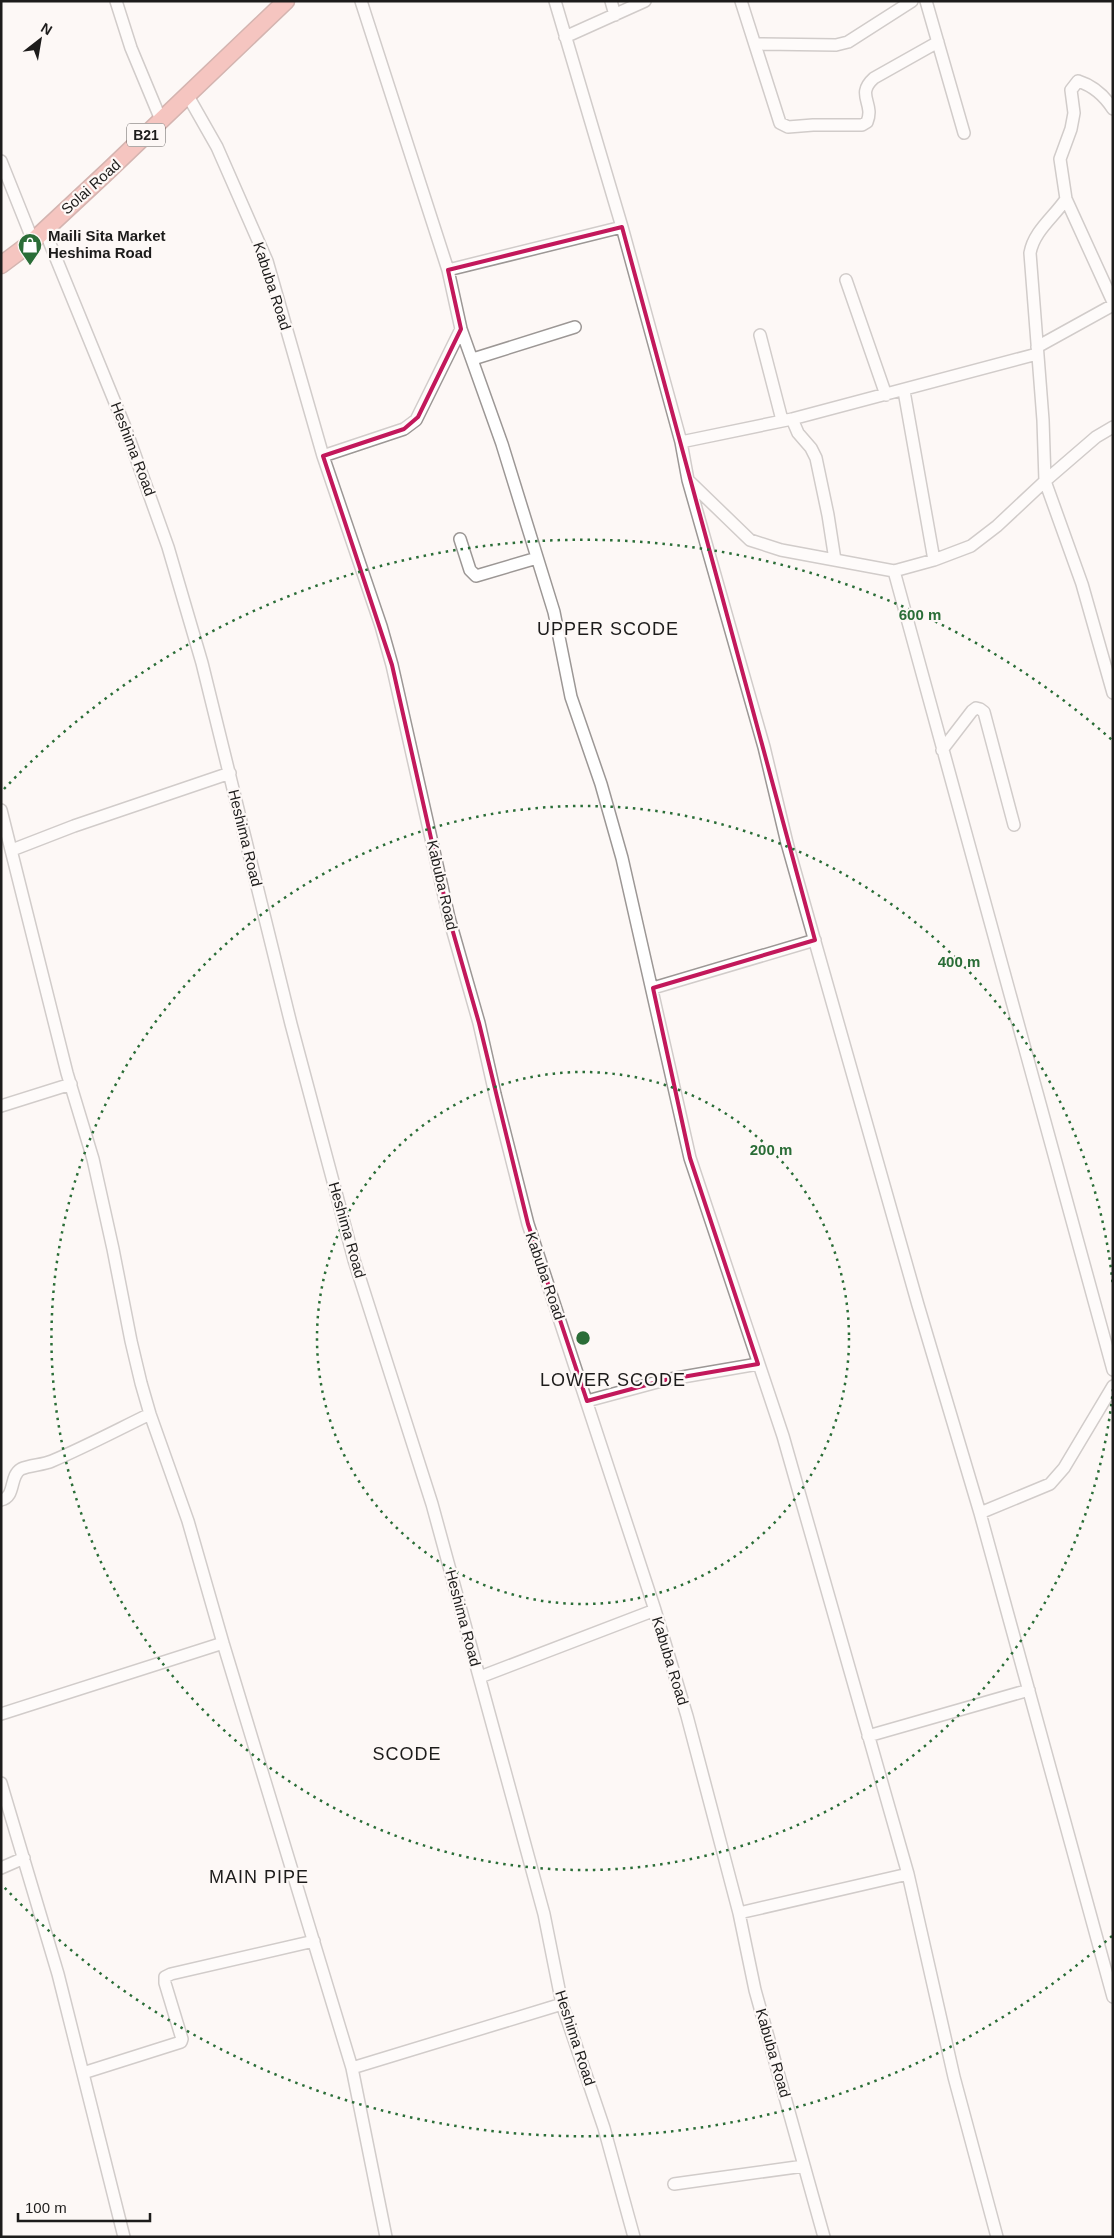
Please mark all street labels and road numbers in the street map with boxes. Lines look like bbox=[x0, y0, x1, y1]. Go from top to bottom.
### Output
road number: B21 bbox=[127, 124, 165, 146]
street label: Solai Road bbox=[58, 156, 124, 217]
street label: Kabuba Road bbox=[250, 240, 295, 332]
street label: Heshima Road bbox=[108, 399, 159, 498]
street label: Heshima Road bbox=[225, 788, 266, 888]
street label: Kabuba Road bbox=[424, 838, 461, 931]
street label: Heshima Road bbox=[326, 1180, 369, 1280]
street label: Kabuba Road bbox=[523, 1230, 568, 1322]
street label: Heshima Road bbox=[442, 1568, 485, 1668]
street label: Kabuba Road bbox=[649, 1614, 692, 1707]
street label: Heshima Road bbox=[552, 1988, 599, 2088]
street label: Kabuba Road bbox=[753, 2006, 794, 2099]

